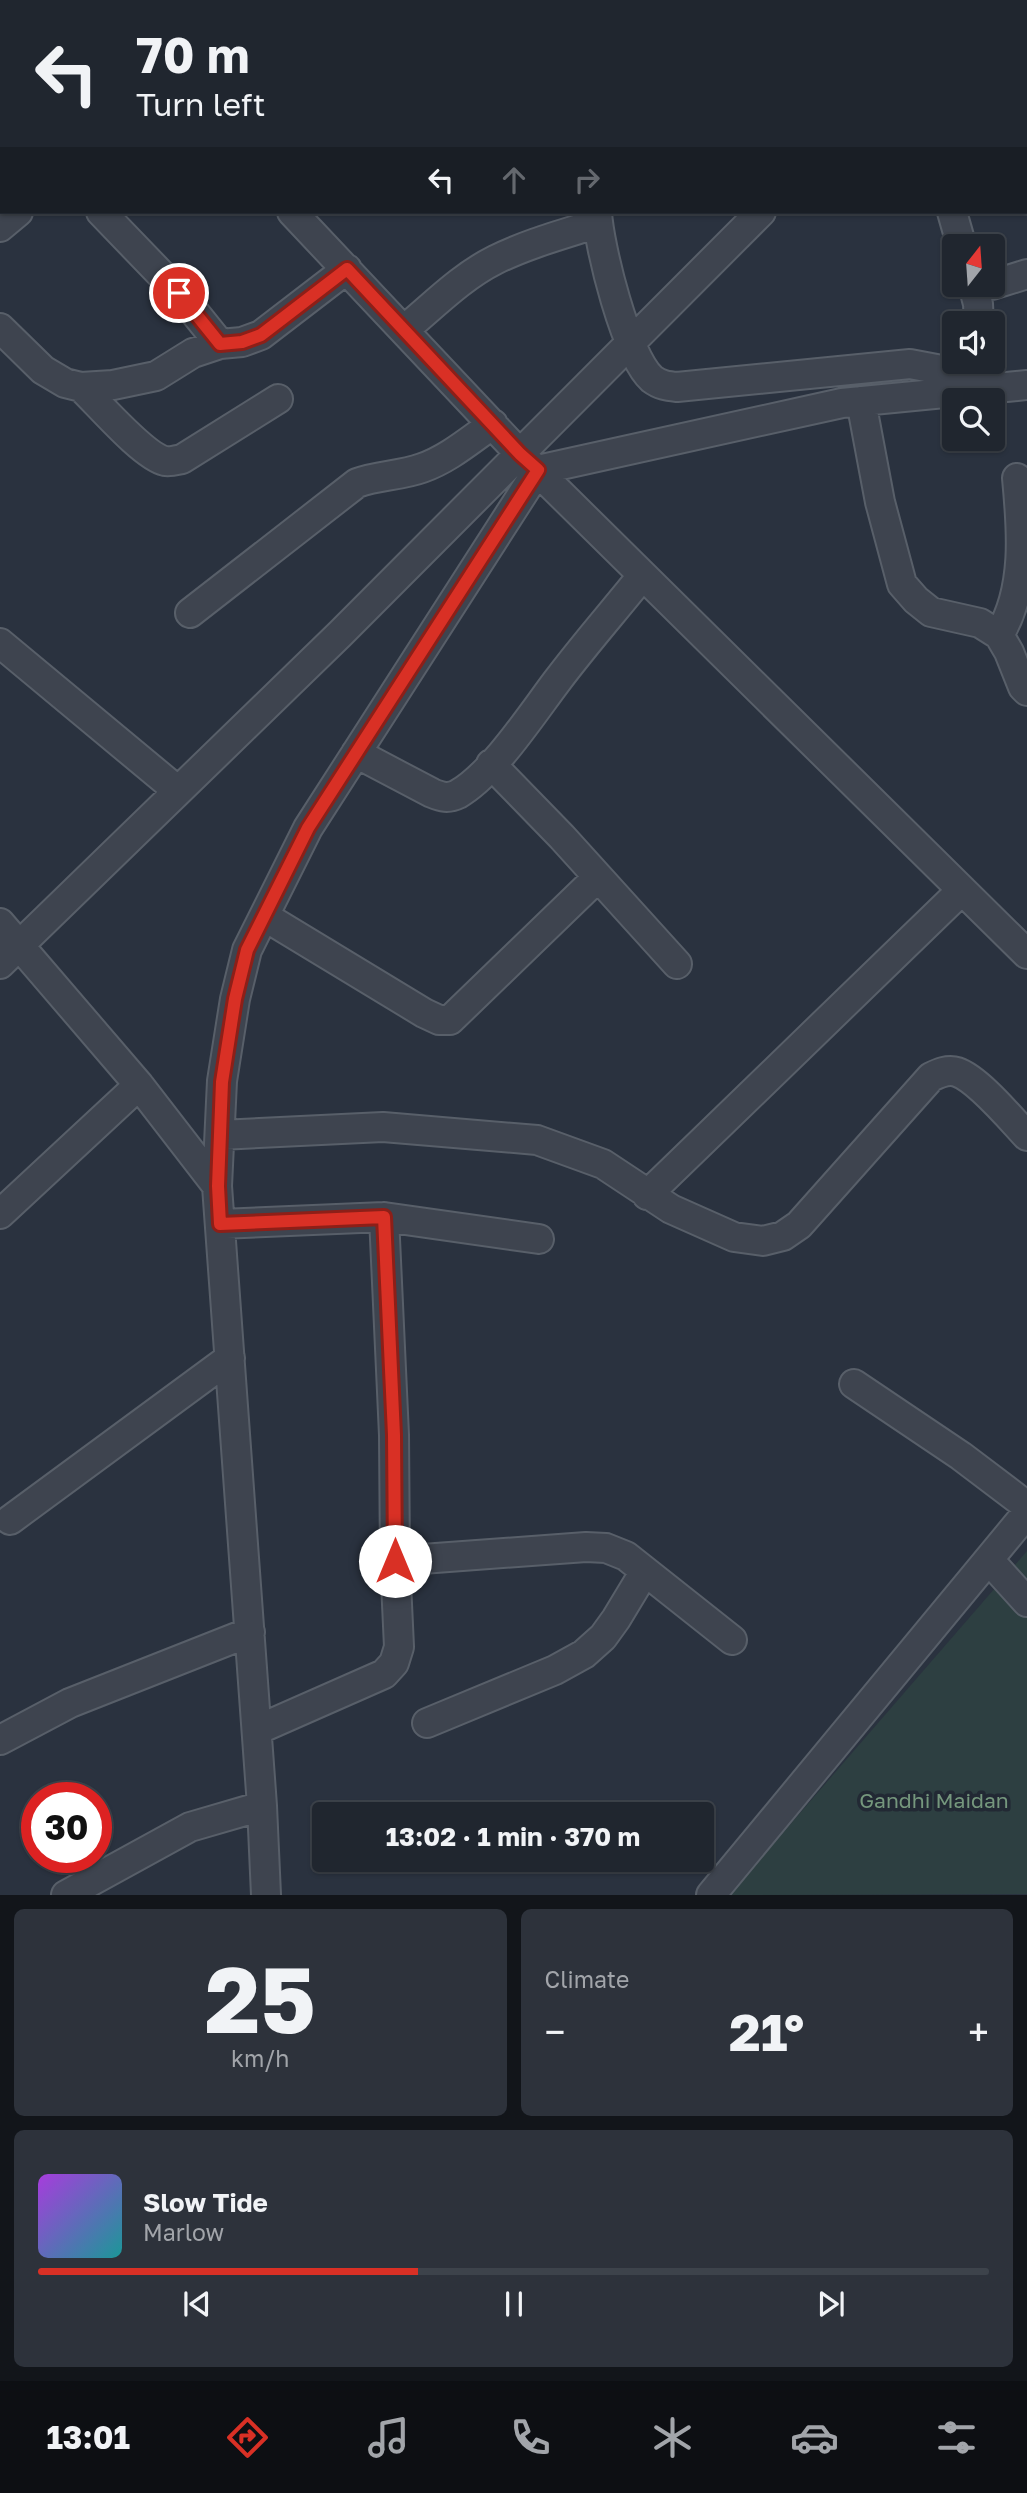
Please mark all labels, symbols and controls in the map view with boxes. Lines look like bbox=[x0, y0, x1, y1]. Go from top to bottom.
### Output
text: 70 m bbox=[136, 25, 250, 84]
icon: left bbox=[21, 28, 112, 119]
text: Turn left bbox=[136, 85, 265, 123]
icon: left bbox=[422, 161, 460, 199]
icon: ahead bbox=[495, 161, 533, 199]
icon: right bbox=[568, 161, 606, 199]
north arrow bbox=[942, 234, 1004, 298]
map controls bbox=[942, 234, 1005, 451]
pin bbox=[149, 263, 209, 323]
icon: arrive bbox=[160, 274, 198, 312]
button: sound bbox=[942, 311, 1005, 374]
button: search bbox=[942, 388, 1005, 451]
position arrow bbox=[358, 1524, 432, 1598]
speed limit sign: 30 bbox=[21, 1782, 112, 1873]
park label: Gandhi Maidan bbox=[859, 1787, 1009, 1813]
text: 13:02 · 1 min · 370 m bbox=[386, 1821, 640, 1852]
text: 25 bbox=[205, 1944, 316, 2053]
text: Climate bbox=[545, 1965, 629, 1993]
text: 21° bbox=[729, 2000, 804, 2062]
text: − bbox=[545, 2009, 565, 2054]
text: + bbox=[968, 2009, 989, 2054]
text: km/h bbox=[231, 2044, 290, 2072]
text: Slow Tide bbox=[143, 2187, 268, 2218]
text: Marlow bbox=[143, 2218, 224, 2246]
icon: previous bbox=[178, 2285, 216, 2323]
icon: pause bbox=[495, 2285, 533, 2323]
icon: next bbox=[812, 2285, 850, 2323]
icon: directions bbox=[223, 2413, 272, 2462]
icon: music bbox=[364, 2413, 413, 2462]
icon: phone bbox=[506, 2413, 555, 2462]
icon: climate bbox=[648, 2413, 697, 2462]
icon: car bbox=[790, 2413, 839, 2462]
icon: filters bbox=[932, 2413, 981, 2462]
text: 13:01 bbox=[46, 2418, 130, 2456]

